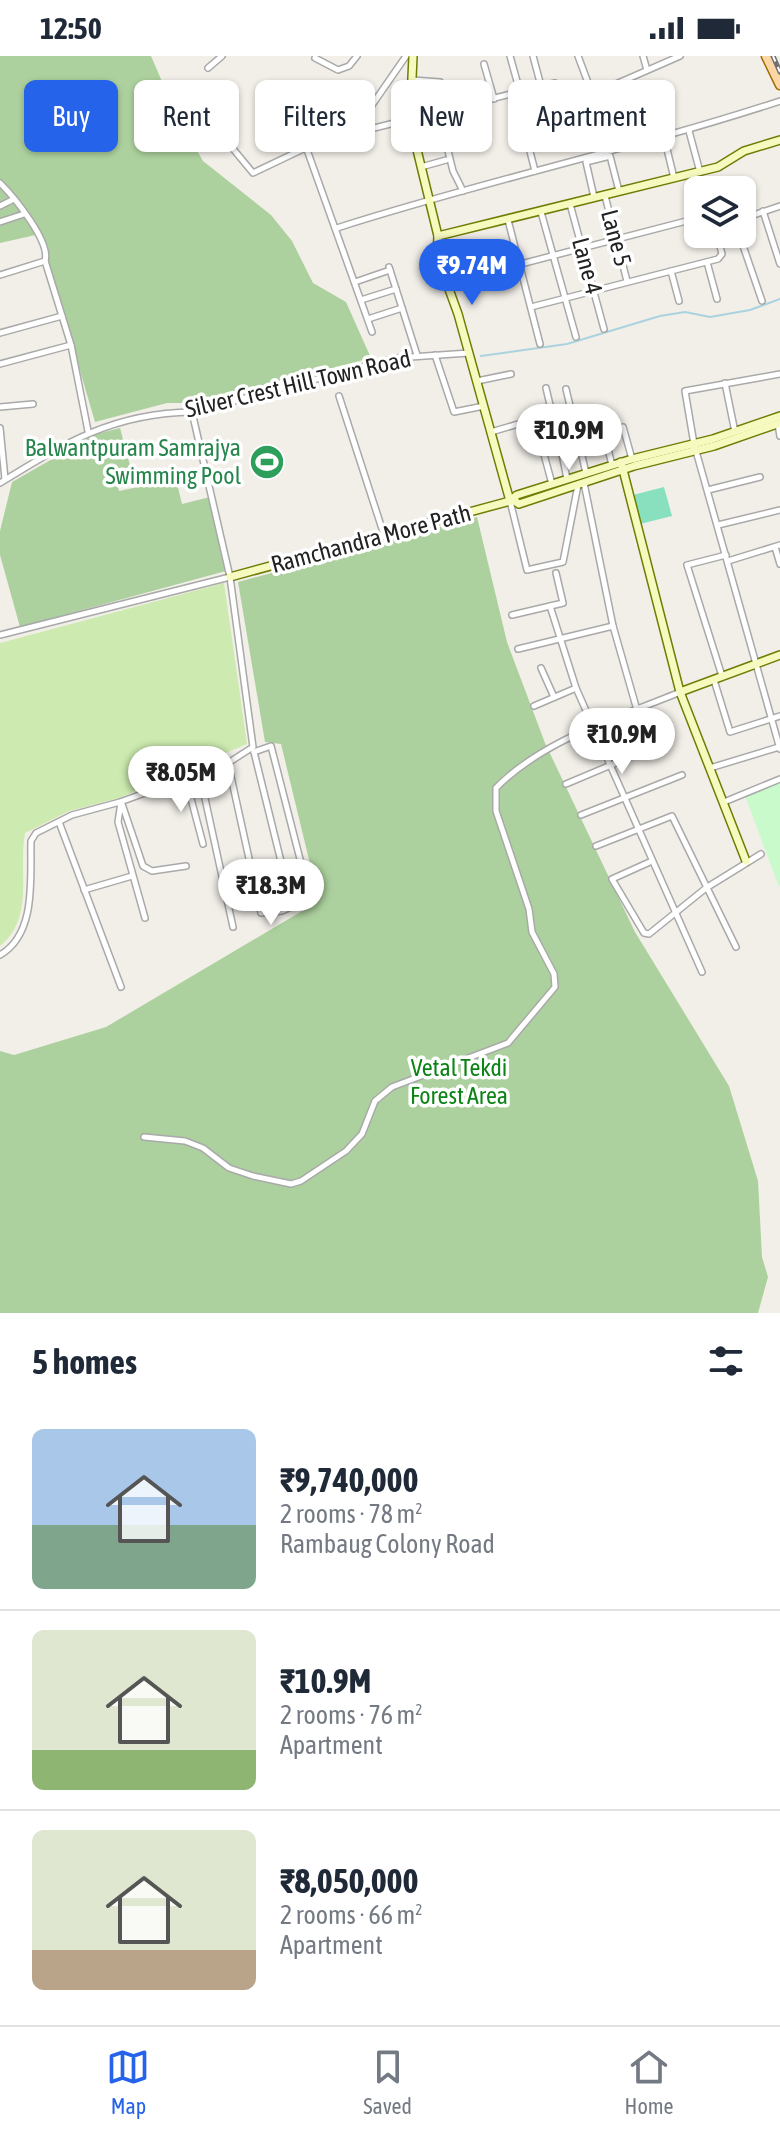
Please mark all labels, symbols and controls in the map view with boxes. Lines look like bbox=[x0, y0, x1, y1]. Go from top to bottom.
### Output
text: 12:50 bbox=[40, 11, 102, 45]
chip: Buy bbox=[24, 80, 118, 152]
chip: Rent bbox=[134, 80, 239, 152]
chip: Filters bbox=[255, 80, 375, 152]
chip: New bbox=[391, 80, 492, 152]
chip: Apartment bbox=[508, 80, 675, 152]
map controls bbox=[684, 176, 756, 248]
button: layers bbox=[684, 176, 756, 248]
street label: Lane 5 bbox=[596, 207, 637, 269]
street label: Lane 4 bbox=[567, 235, 608, 297]
pin: ₹9.74M bbox=[407, 239, 537, 307]
text: ₹9.74M bbox=[437, 250, 507, 280]
street label: Silver Crest Hill Town Road bbox=[182, 344, 413, 423]
pin: ₹10.9M bbox=[504, 404, 634, 472]
text: ₹10.9M bbox=[534, 415, 604, 445]
place label: Balwantpuram Samrajya Swimming Pool bbox=[25, 434, 242, 489]
sports icon: Balwantpuram Samrajya Swimming Pool bbox=[248, 443, 286, 481]
street label: Ramchandra More Path bbox=[268, 499, 474, 578]
pin: ₹10.9M bbox=[557, 708, 687, 776]
text: ₹10.9M bbox=[587, 719, 657, 749]
pin: ₹8.05M bbox=[116, 746, 246, 814]
text: ₹8.05M bbox=[146, 757, 216, 787]
pin: ₹18.3M bbox=[206, 859, 336, 927]
text: ₹18.3M bbox=[236, 870, 306, 900]
park label: Vetal Tekdi Forest Area bbox=[410, 1054, 508, 1109]
icon: filters bbox=[704, 1339, 748, 1383]
text: 5 homes bbox=[32, 1342, 137, 1381]
text: ₹9,740,000 bbox=[280, 1460, 419, 1499]
icon: home bbox=[96, 1461, 192, 1557]
text: 2 rooms · 78 m² bbox=[280, 1499, 422, 1529]
text: Rambaug Colony Road bbox=[280, 1529, 495, 1559]
text: ₹10.9M bbox=[280, 1661, 371, 1700]
icon: home bbox=[96, 1662, 192, 1758]
text: 2 rooms · 76 m² bbox=[280, 1700, 422, 1730]
text: Apartment bbox=[280, 1730, 383, 1760]
text: ₹8,050,000 bbox=[280, 1861, 419, 1900]
icon: home bbox=[96, 1862, 192, 1958]
text: 2 rooms · 66 m² bbox=[280, 1900, 422, 1930]
text: Apartment bbox=[280, 1930, 383, 1960]
tab: Map bbox=[106, 2045, 150, 2119]
tab: Saved bbox=[363, 2045, 412, 2119]
tab: Home bbox=[625, 2045, 674, 2119]

